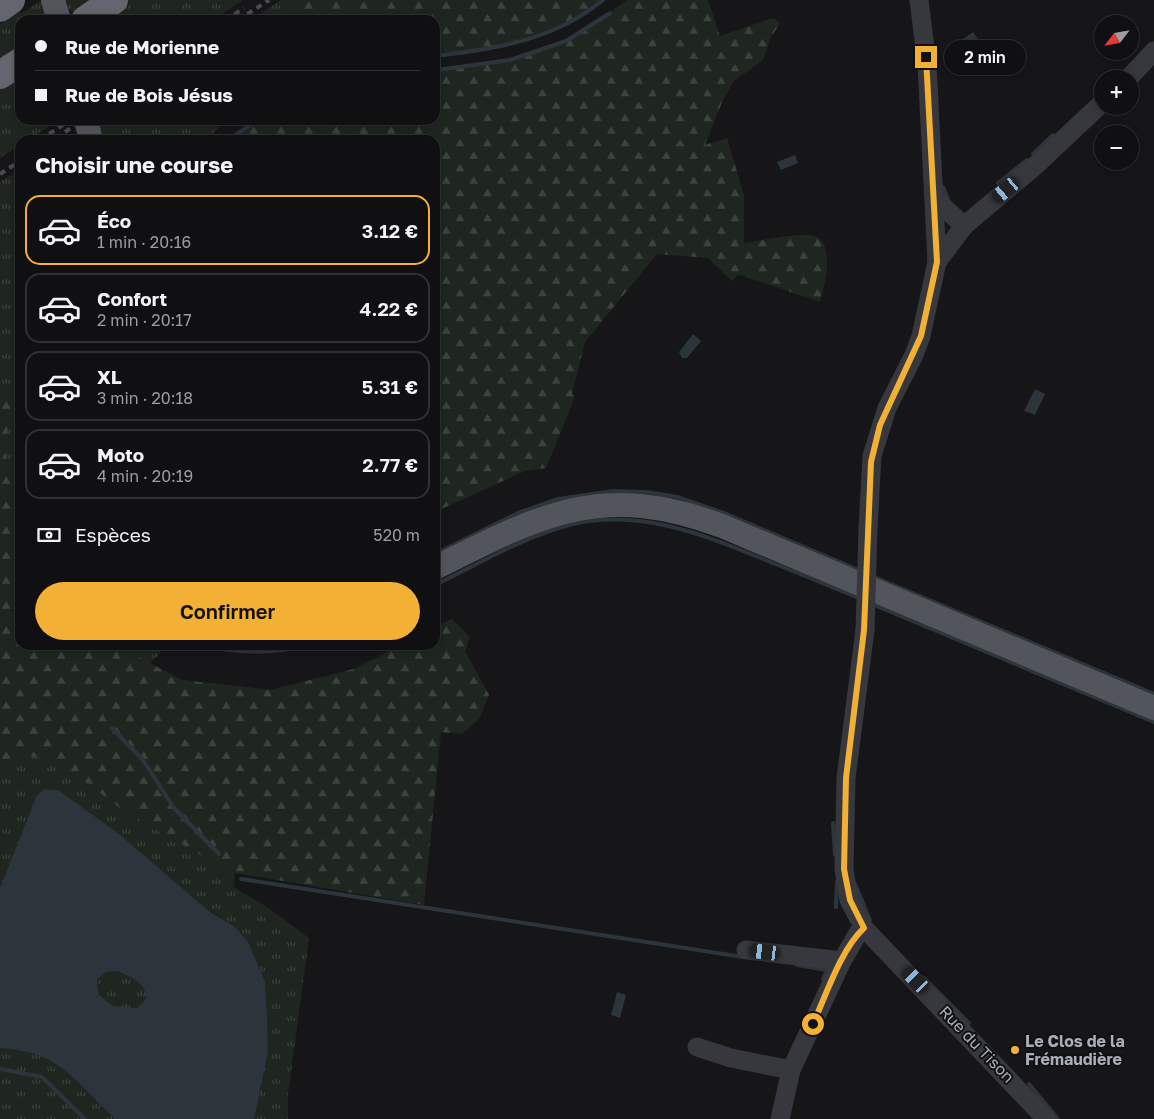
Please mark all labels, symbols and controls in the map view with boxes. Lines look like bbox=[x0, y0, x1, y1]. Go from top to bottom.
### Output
north arrow bbox=[1094, 15, 1139, 60]
map controls bbox=[1094, 15, 1139, 170]
text: Rue de Morienne bbox=[65, 35, 219, 58]
callout: 2 min bbox=[944, 40, 1026, 74]
route end bbox=[915, 46, 937, 68]
text: 2 min bbox=[964, 47, 1006, 67]
button: + bbox=[1094, 70, 1139, 115]
text: Rue de Bois Jésus bbox=[65, 83, 233, 106]
button: − bbox=[1094, 125, 1139, 170]
text: Choisir une course bbox=[35, 151, 233, 178]
car bbox=[989, 175, 1022, 205]
icon: car bbox=[37, 208, 82, 253]
text: Éco bbox=[97, 209, 131, 232]
text: 3.12 € bbox=[362, 219, 418, 242]
text: 1 min · 20:16 bbox=[97, 232, 191, 252]
icon: car bbox=[37, 286, 82, 331]
text: Confort bbox=[97, 287, 167, 310]
text: 4.22 € bbox=[360, 297, 418, 320]
text: 2 min · 20:17 bbox=[97, 310, 192, 330]
icon: car bbox=[37, 364, 82, 409]
text: XL bbox=[97, 365, 122, 388]
text: 5.31 € bbox=[362, 375, 418, 398]
text: 3 min · 20:18 bbox=[97, 388, 193, 408]
icon: car bbox=[37, 442, 82, 487]
text: Moto bbox=[97, 443, 144, 466]
text: 2.77 € bbox=[362, 453, 418, 476]
text: 4 min · 20:19 bbox=[97, 466, 193, 486]
icon: cash bbox=[35, 521, 63, 549]
text: Espèces bbox=[75, 523, 151, 546]
text: 520 m bbox=[373, 525, 420, 545]
button: Confirmer bbox=[35, 582, 420, 640]
car bbox=[749, 943, 780, 961]
car bbox=[900, 964, 931, 996]
street label: Rue du Tison bbox=[935, 1001, 1019, 1087]
route start bbox=[802, 1013, 824, 1035]
place label: Le Clos de la Frémaudière bbox=[1025, 1031, 1125, 1069]
marker: Le Clos de la Frémaudière bbox=[1009, 1044, 1021, 1056]

